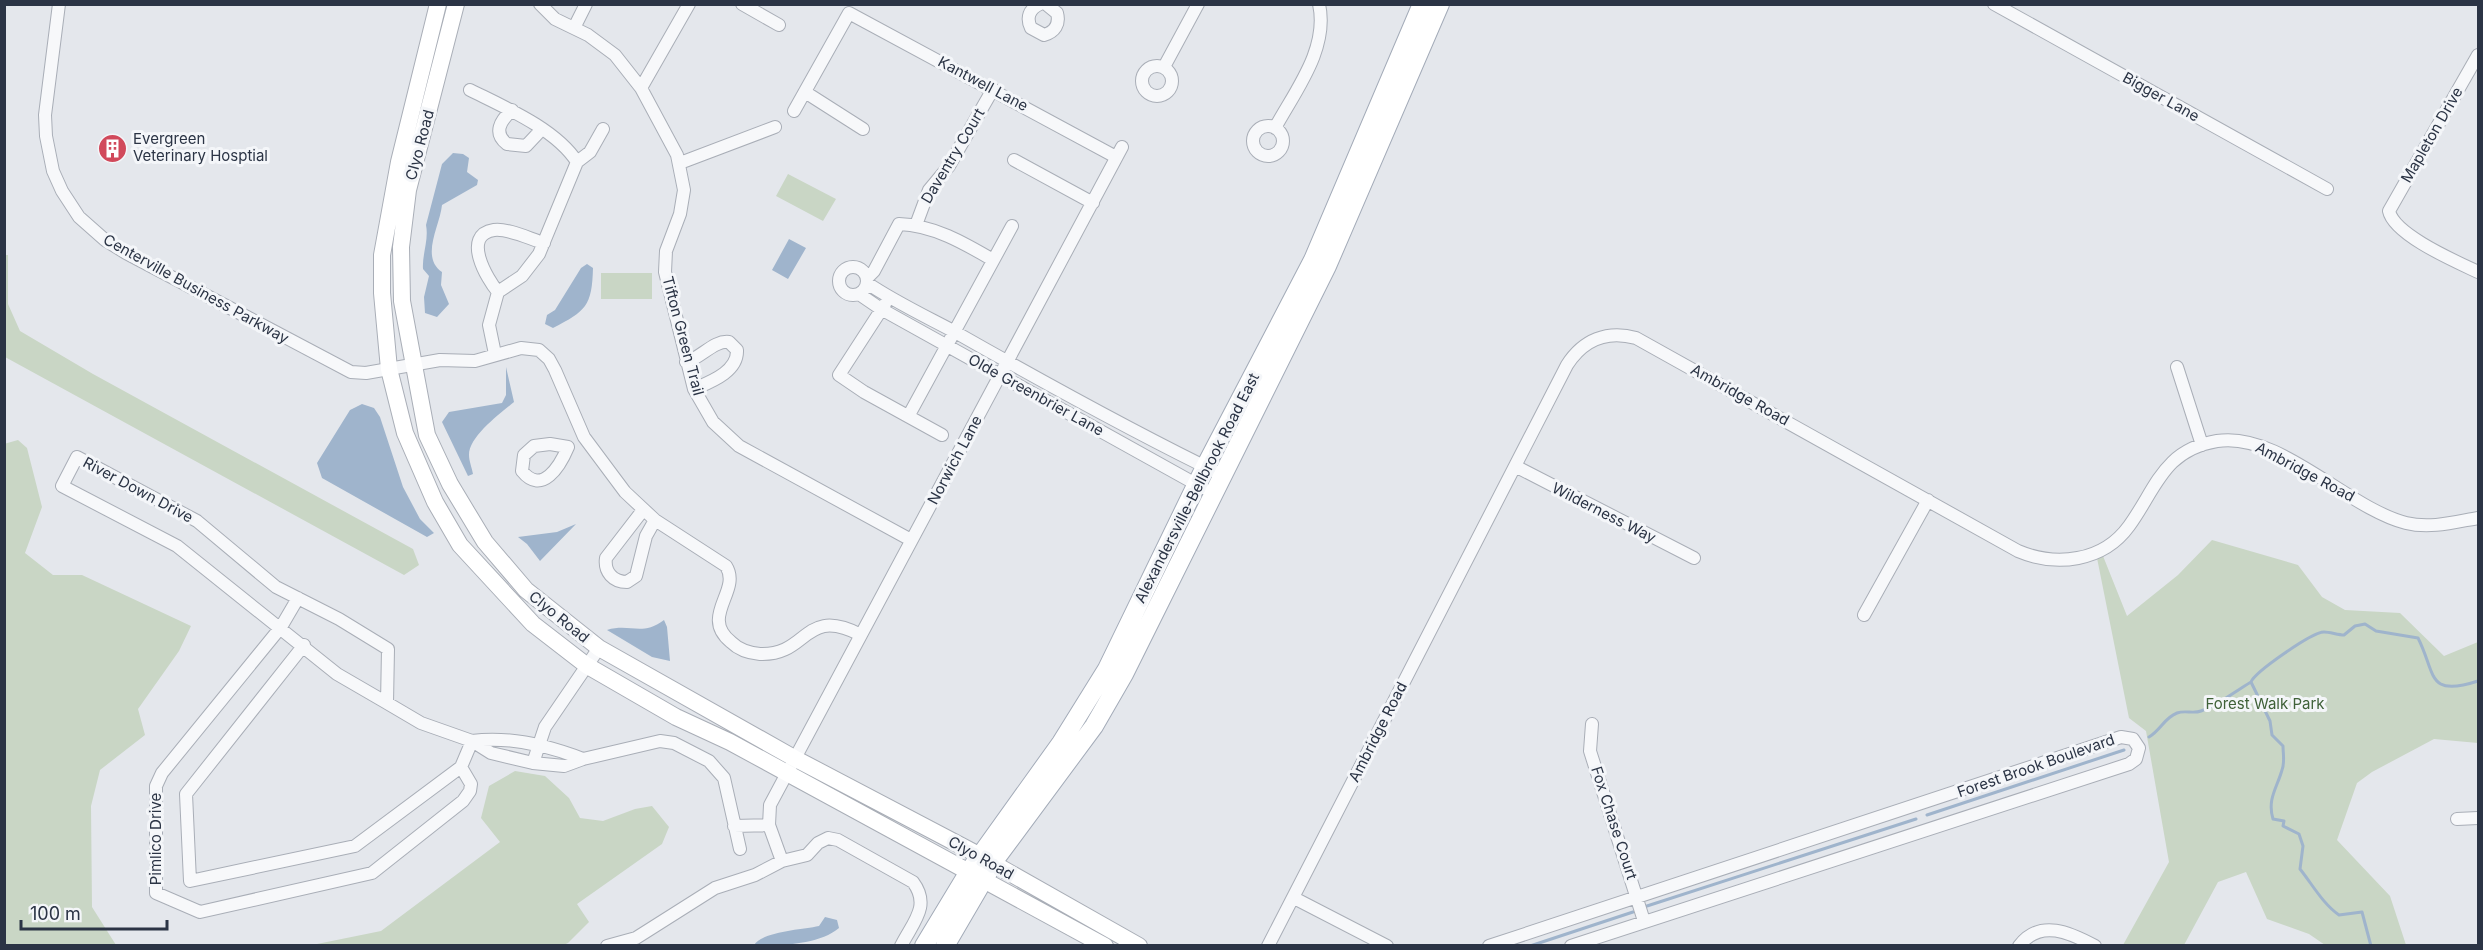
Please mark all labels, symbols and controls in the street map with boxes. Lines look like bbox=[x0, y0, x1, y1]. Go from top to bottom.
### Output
street label: Kantwell Lane bbox=[935, 52, 1032, 115]
street label: Bigger Lane bbox=[2119, 68, 2203, 125]
street label: Mapleton Drive bbox=[2396, 83, 2467, 186]
street label: Daventry Court bbox=[917, 105, 989, 207]
street label: Clyo Road bbox=[401, 108, 438, 182]
place label: Evergreen Veterinary Hosptial bbox=[133, 129, 268, 165]
building icon: Evergreen Veterinary Hosptial bbox=[96, 132, 128, 164]
street label: Centerville Business Parkway bbox=[100, 230, 293, 348]
street label: Tifton Green Trail bbox=[658, 274, 709, 398]
street label: Olde Greenbrier Lane bbox=[965, 349, 1107, 440]
street label: Ambridge Road bbox=[1688, 360, 1793, 429]
street label: Alexandersville-Bellbrook Road East bbox=[1130, 369, 1263, 606]
street label: Norwich Lane bbox=[923, 412, 986, 508]
street label: Ambridge Road bbox=[2252, 437, 2358, 506]
street label: River Down Drive bbox=[80, 452, 197, 527]
street label: Wilderness Way bbox=[1549, 478, 1660, 547]
street label: Clyo Road bbox=[525, 587, 593, 647]
street label: Ambridge Road bbox=[1344, 679, 1411, 785]
park label: Forest Walk Park bbox=[2205, 694, 2325, 713]
street label: Forest Brook Boulevard bbox=[1955, 730, 2117, 801]
street label: Fox Chase Court bbox=[1587, 764, 1642, 882]
street label: Pimlico Drive bbox=[146, 793, 165, 885]
street label: Clyo Road bbox=[945, 832, 1017, 883]
scale bar bbox=[21, 893, 166, 931]
text: 100 m bbox=[30, 903, 81, 924]

